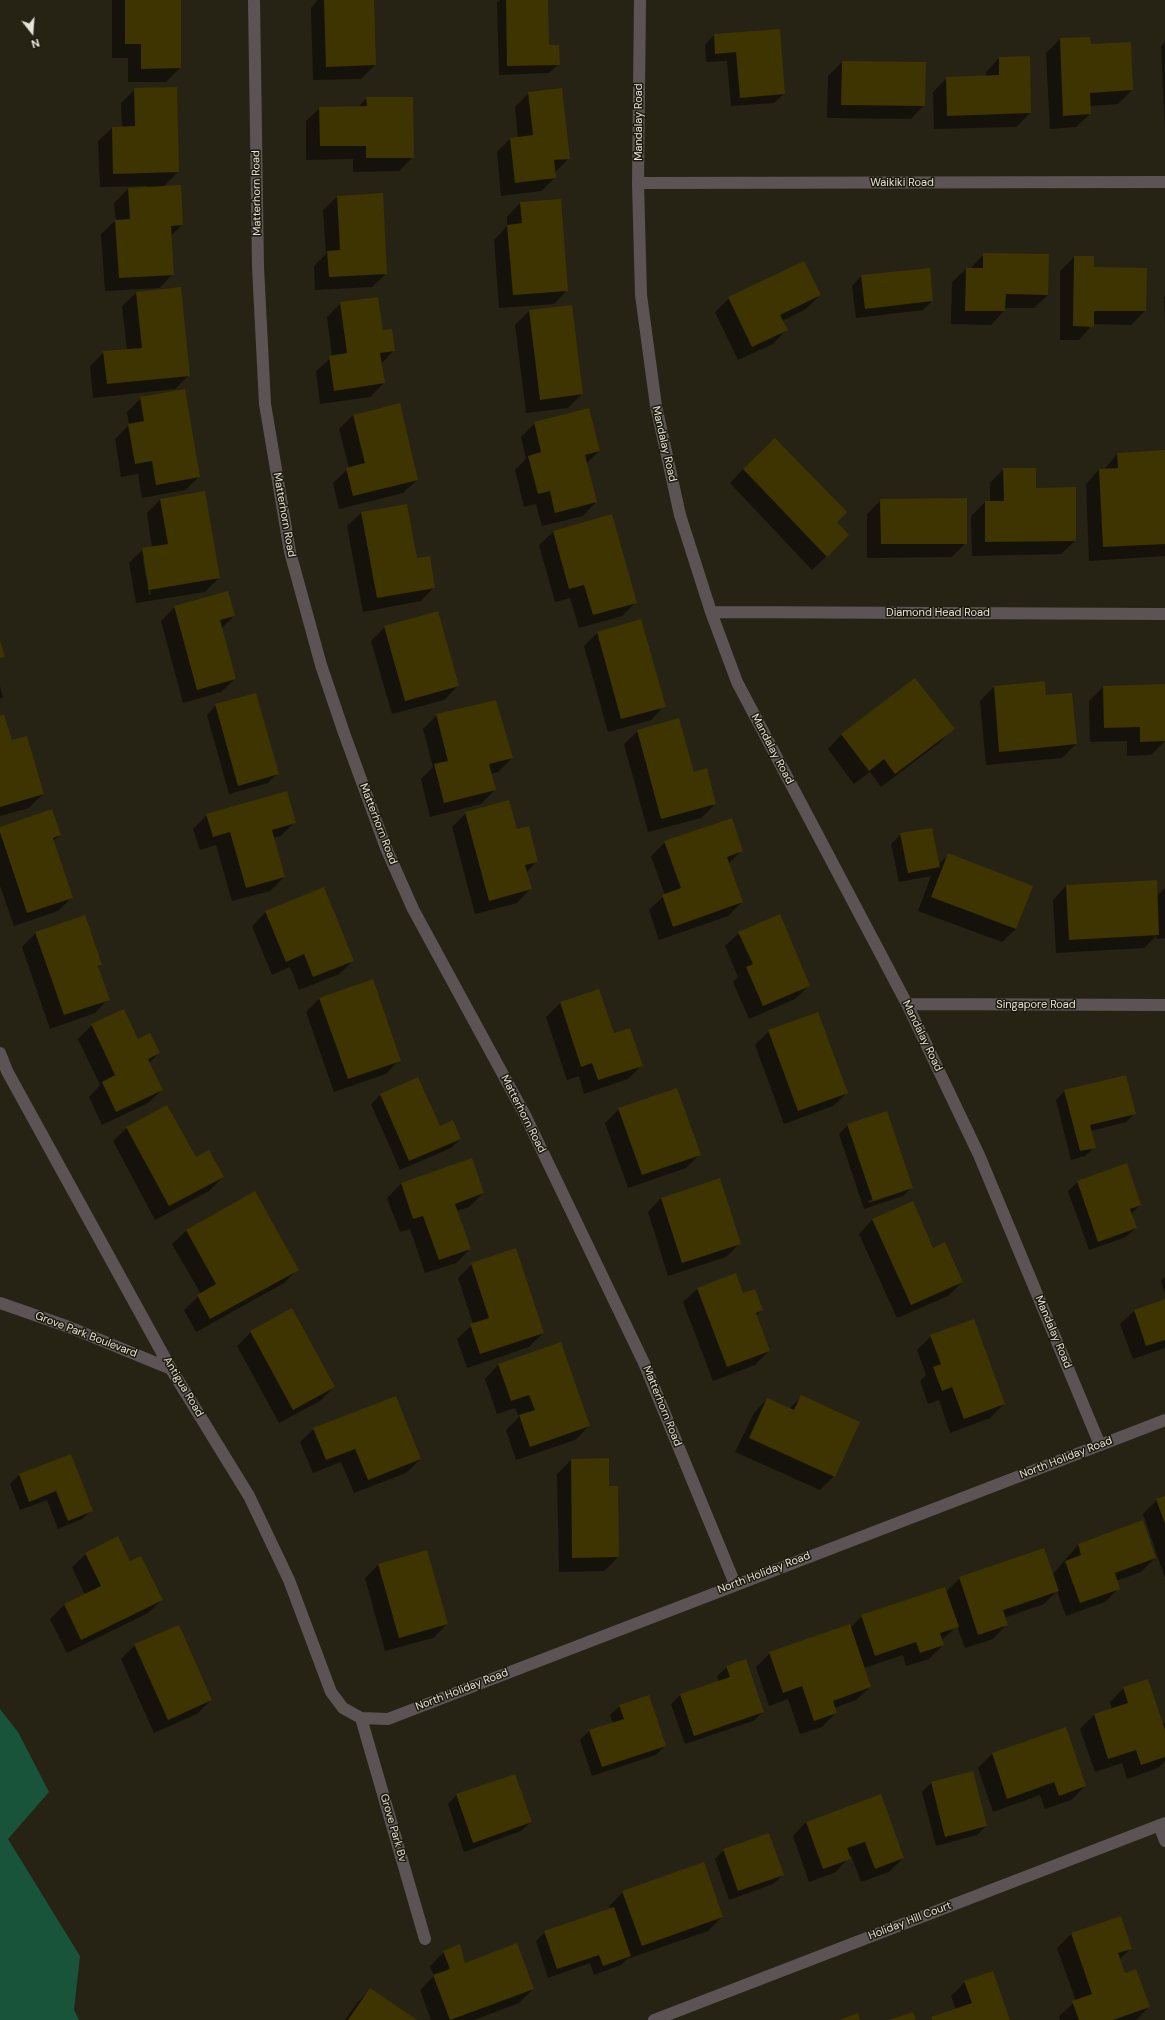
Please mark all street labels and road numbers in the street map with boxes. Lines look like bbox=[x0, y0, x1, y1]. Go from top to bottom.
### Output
street label: Mandalay Road bbox=[632, 83, 646, 161]
street label: Matterhorn Road bbox=[250, 150, 264, 236]
street label: Waikiki Road bbox=[870, 176, 934, 190]
street label: Mandalay Road bbox=[649, 405, 679, 483]
street label: Matterhorn Road bbox=[270, 472, 298, 558]
street label: Diamond Head Road bbox=[886, 606, 990, 620]
street label: Mandalay Road bbox=[748, 712, 796, 786]
street label: Matterhorn Road bbox=[356, 782, 400, 866]
street label: Mandalay Road bbox=[899, 998, 945, 1074]
street label: Singapore Road bbox=[996, 998, 1076, 1012]
street label: Matterhorn Road bbox=[498, 1073, 548, 1155]
street label: Mandalay Road bbox=[1032, 1294, 1074, 1370]
street label: Grove Park Boulevard bbox=[33, 1309, 139, 1361]
street label: Antigua Road bbox=[160, 1355, 206, 1419]
street label: Matterhorn Road bbox=[640, 1364, 684, 1448]
street label: North Holiday Road bbox=[1018, 1434, 1114, 1482]
street label: North Holiday Road bbox=[716, 1549, 812, 1597]
street label: North Holiday Road bbox=[414, 1666, 510, 1714]
street label: Grove Park Bv bbox=[377, 1792, 409, 1864]
street label: Holiday Hill Court bbox=[867, 1899, 953, 1943]

